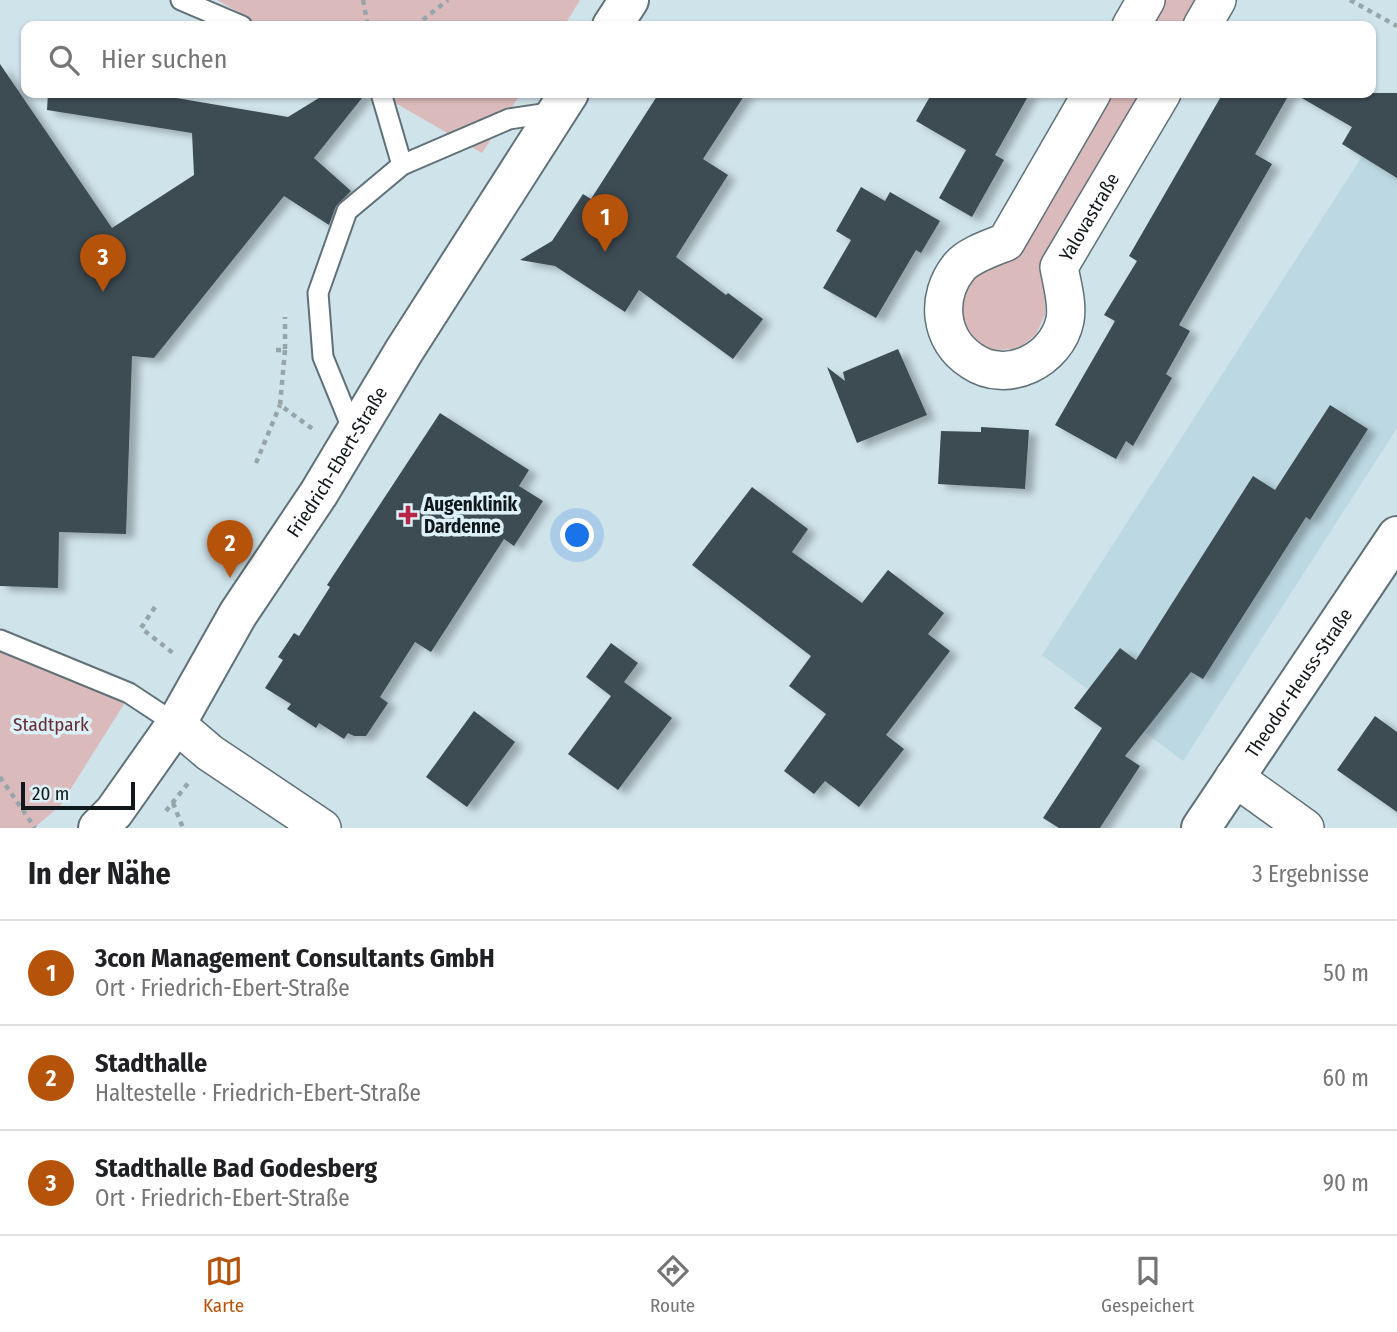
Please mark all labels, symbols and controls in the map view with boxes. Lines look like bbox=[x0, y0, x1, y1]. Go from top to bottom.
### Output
search box bbox=[21, 21, 1376, 98]
icon: search bbox=[45, 41, 83, 79]
text: Hier suchen bbox=[101, 44, 227, 75]
street label: Yalovastraße bbox=[1054, 169, 1124, 265]
pin: 1 bbox=[582, 194, 628, 252]
pin: 3 bbox=[80, 234, 126, 292]
street label: Friedrich-Ebert-Straße bbox=[282, 383, 392, 542]
place label: Augenklinik Dardenne bbox=[423, 493, 517, 538]
marker: Augenklinik Dardenne bbox=[398, 505, 418, 525]
your location bbox=[560, 518, 594, 552]
pin: 2 bbox=[207, 520, 253, 578]
street label: Theodor-Heuss-Straße bbox=[1241, 604, 1357, 762]
park label: Stadtpark bbox=[13, 713, 89, 736]
scale bar bbox=[21, 779, 135, 811]
text: 20 m bbox=[32, 782, 69, 805]
text: In der Nähe bbox=[28, 856, 171, 892]
text: 3 Ergebnisse bbox=[1252, 860, 1369, 888]
text: 3con Management Consultants GmbH bbox=[95, 943, 495, 974]
text: 1 bbox=[46, 959, 56, 987]
text: 50 m bbox=[1323, 959, 1369, 987]
text: Ort · Friedrich-Ebert-Straße bbox=[95, 974, 350, 1002]
text: Stadthalle bbox=[95, 1048, 207, 1079]
text: 2 bbox=[46, 1064, 56, 1092]
text: 60 m bbox=[1323, 1064, 1369, 1092]
text: Haltestelle · Friedrich-Ebert-Straße bbox=[95, 1079, 421, 1107]
text: Stadthalle Bad Godesberg bbox=[95, 1153, 377, 1184]
text: 3 bbox=[46, 1169, 56, 1197]
text: 90 m bbox=[1323, 1169, 1369, 1197]
text: Ort · Friedrich-Ebert-Straße bbox=[95, 1184, 350, 1212]
tab: Karte bbox=[203, 1252, 244, 1317]
tab: Route bbox=[650, 1252, 695, 1317]
tab: Gespeichert bbox=[1101, 1252, 1194, 1317]

